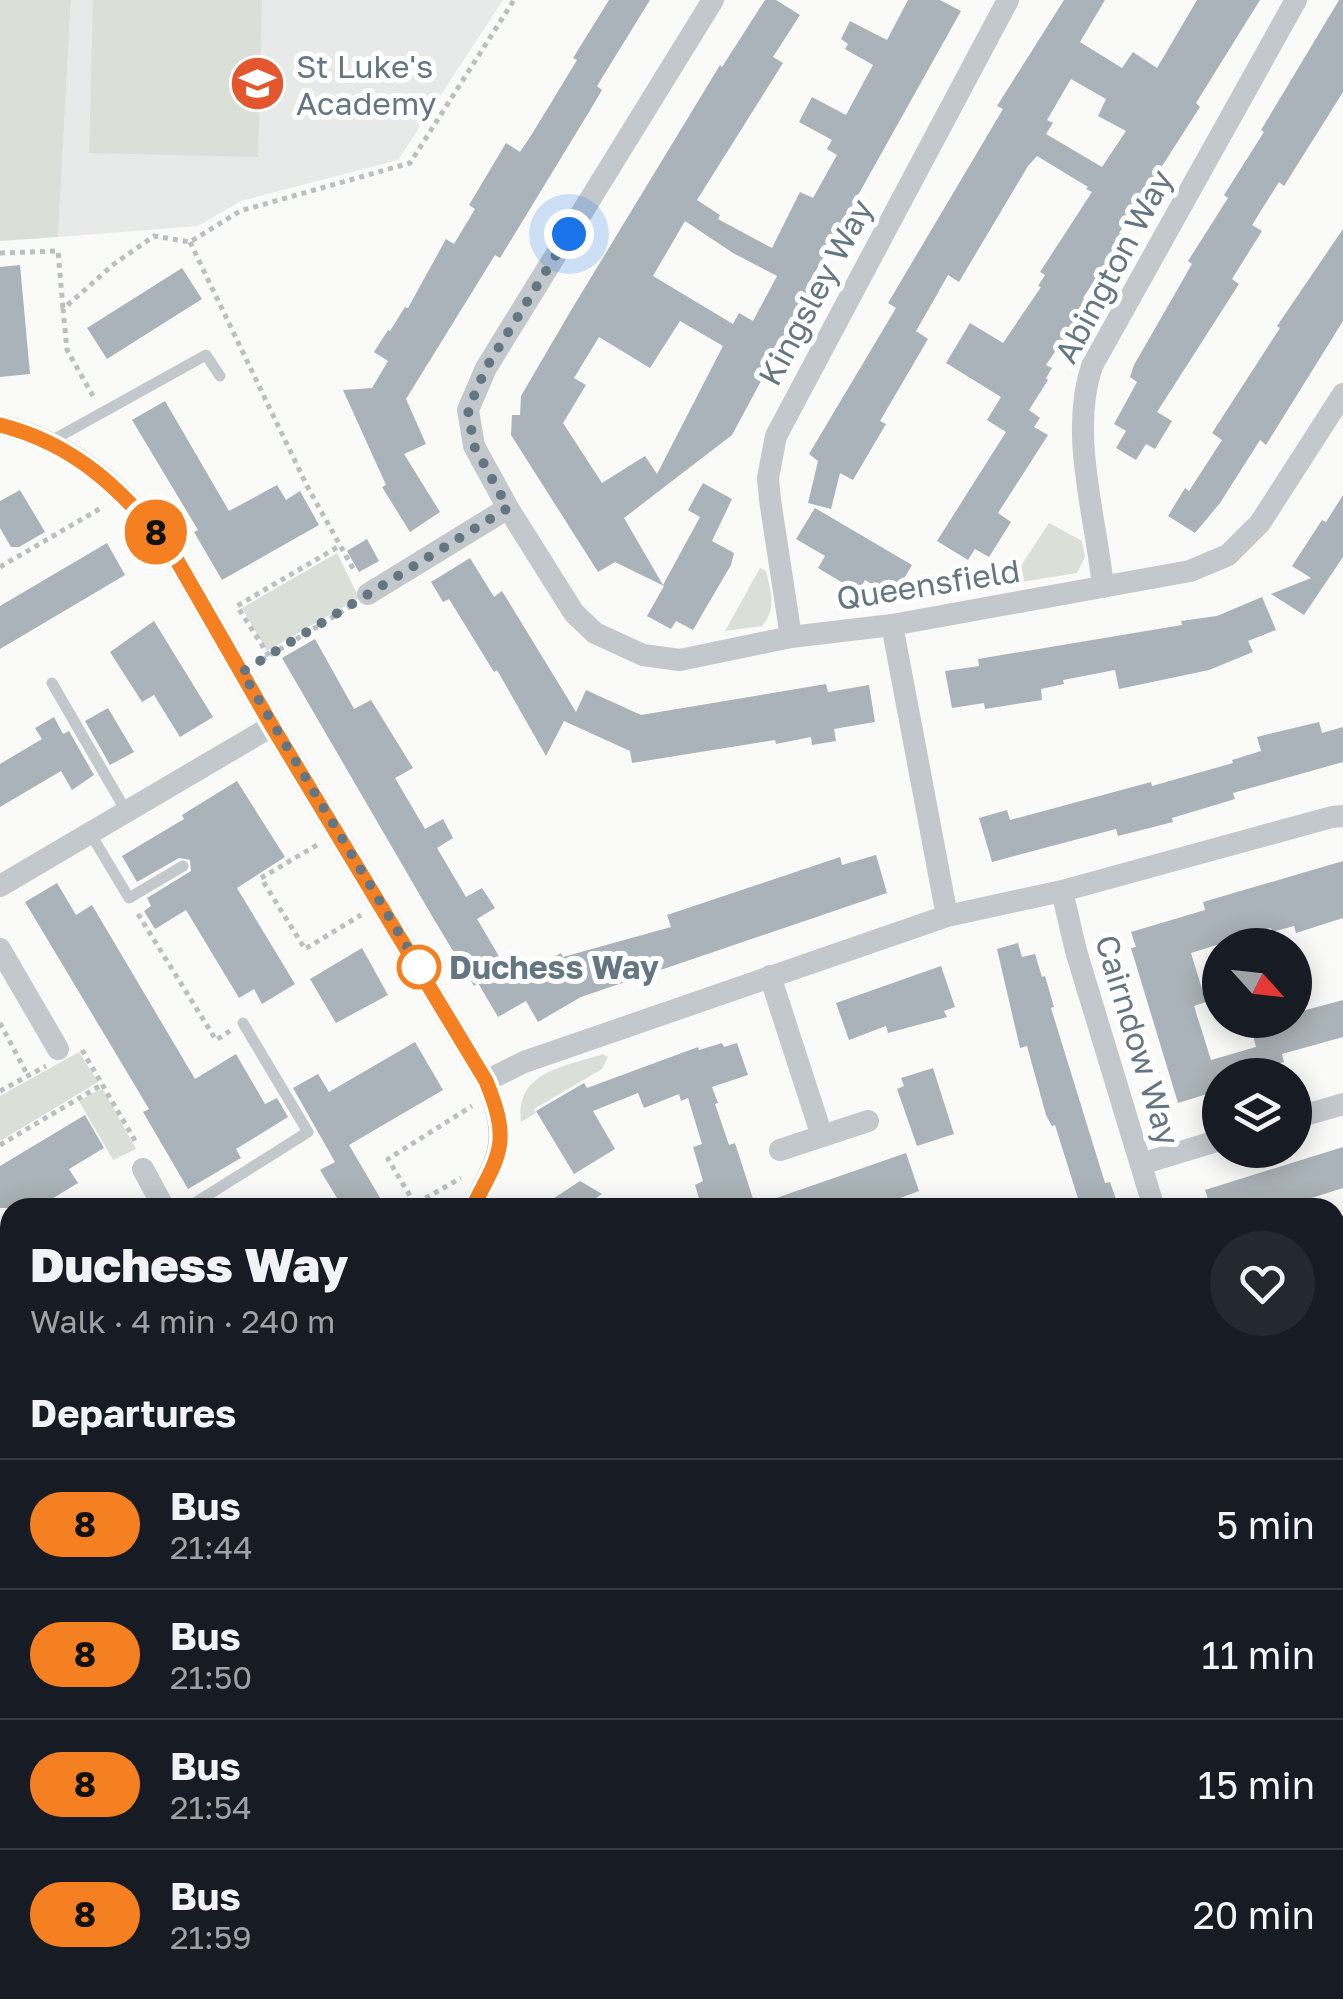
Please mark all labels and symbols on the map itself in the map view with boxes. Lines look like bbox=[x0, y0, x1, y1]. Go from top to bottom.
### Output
place label: St Luke's Academy bbox=[296, 47, 437, 122]
school or university icon: St Luke's Academy bbox=[227, 54, 287, 114]
street label: Abington Way bbox=[1046, 163, 1180, 369]
street label: Kingsley Way bbox=[750, 192, 880, 392]
your location bbox=[544, 209, 594, 259]
line badge: 8 bbox=[124, 500, 188, 564]
street label: Queensfield bbox=[834, 551, 1022, 617]
north arrow bbox=[1202, 928, 1312, 1038]
street label: Cairndow Way bbox=[1088, 930, 1188, 1150]
marker: Duchess Way bbox=[398, 946, 440, 988]
place label: Duchess Way bbox=[449, 948, 659, 986]

